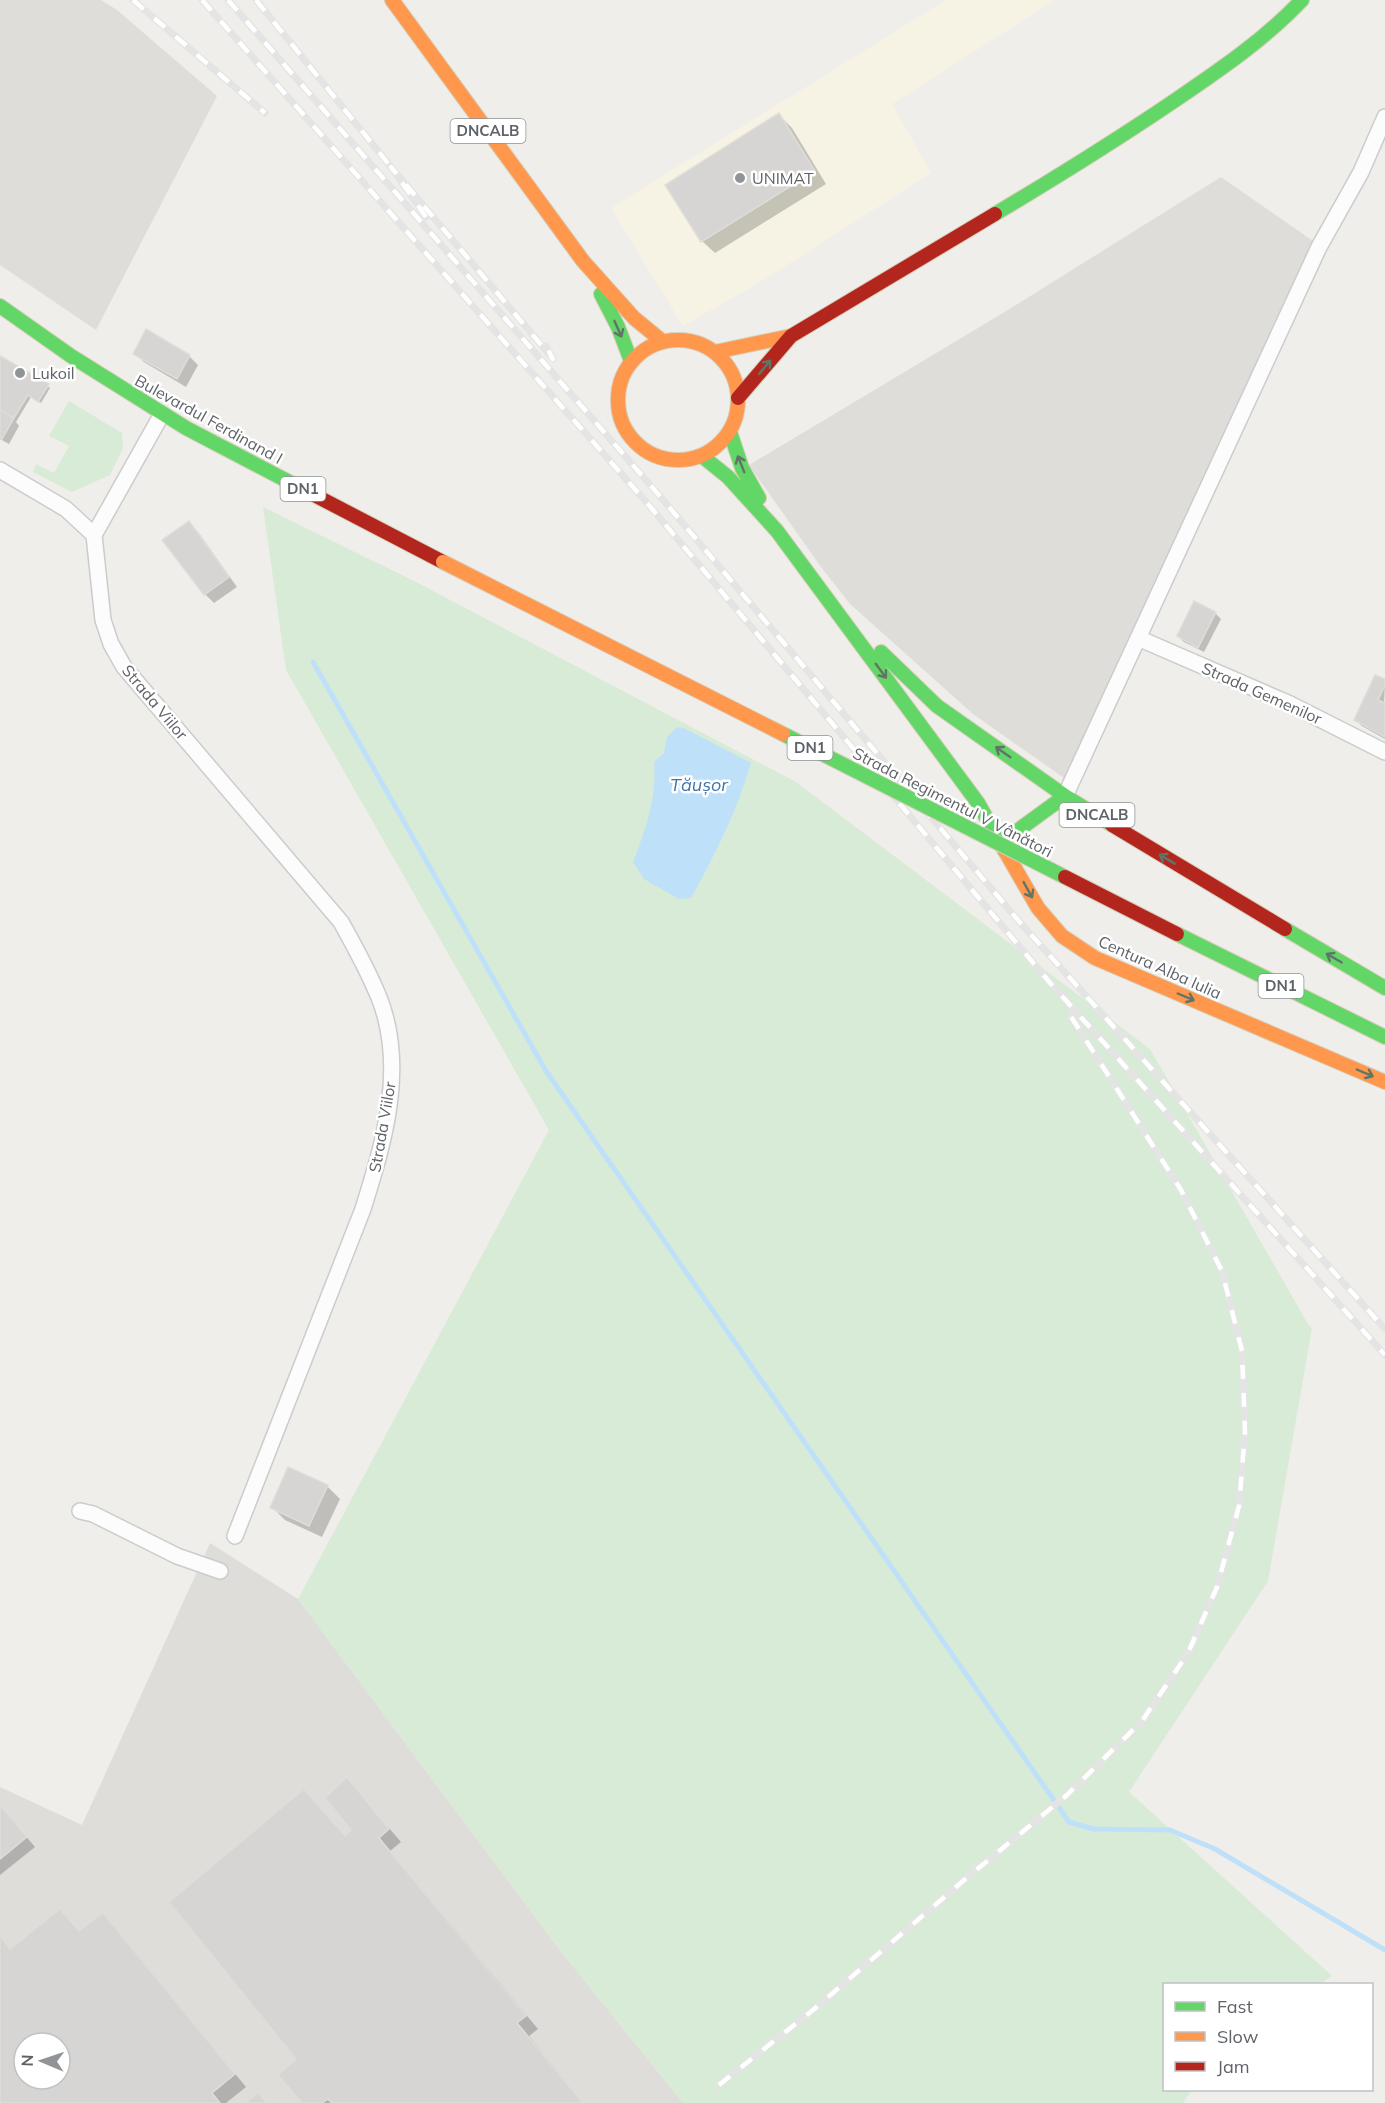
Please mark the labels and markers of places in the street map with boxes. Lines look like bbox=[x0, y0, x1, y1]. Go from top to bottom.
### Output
place label: UNIMAT bbox=[752, 168, 814, 188]
marker: UNIMAT bbox=[733, 171, 747, 185]
place label: Lukoil bbox=[32, 363, 75, 383]
marker: Lukoil bbox=[13, 366, 27, 380]

